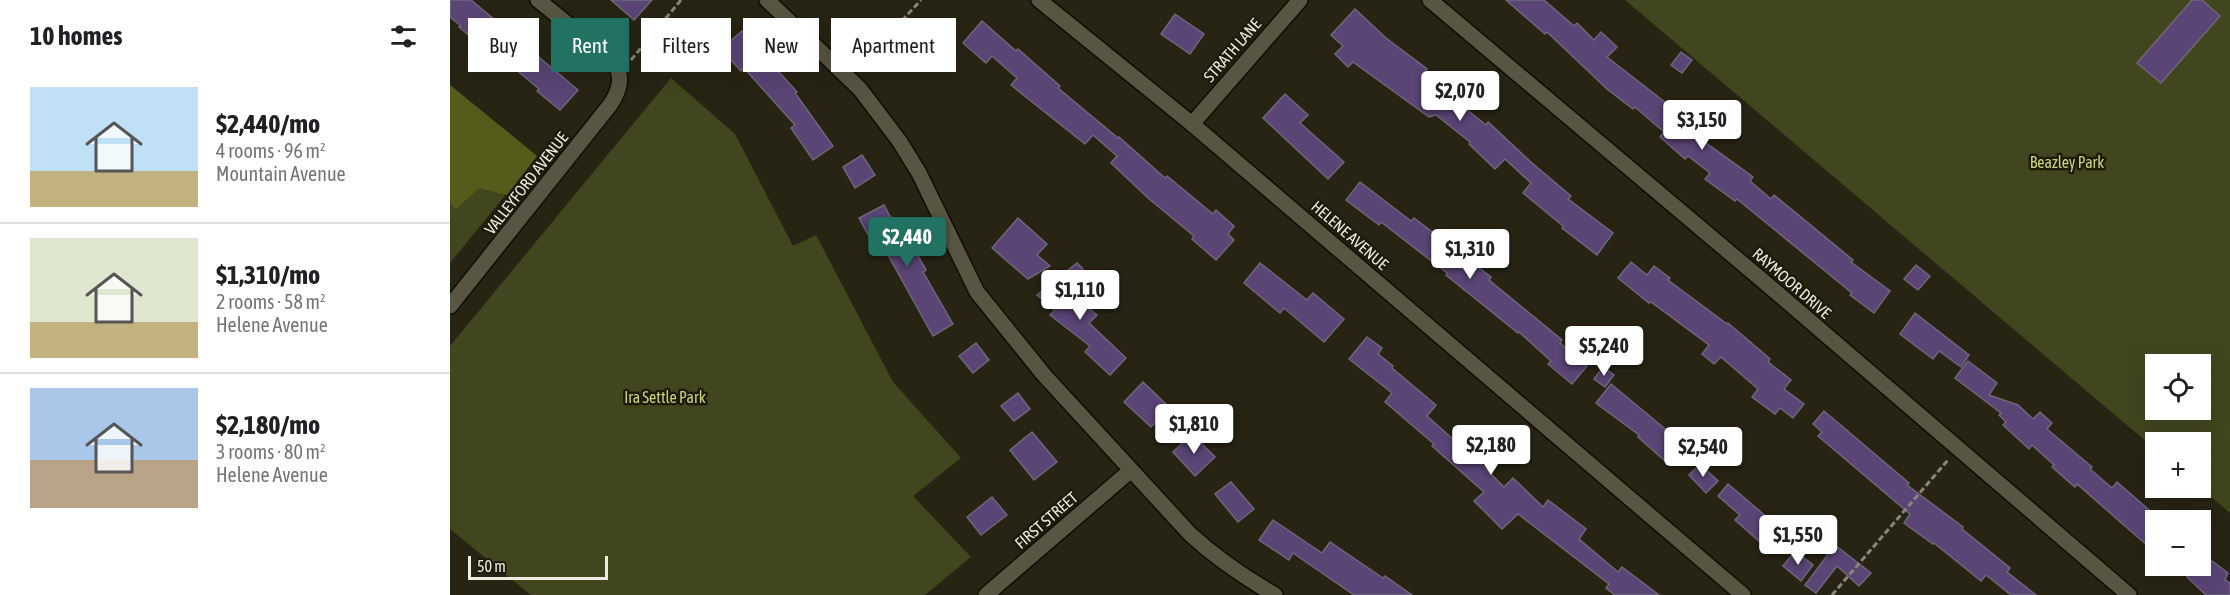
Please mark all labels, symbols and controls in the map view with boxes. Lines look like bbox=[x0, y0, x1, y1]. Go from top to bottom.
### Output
street label: STRATH LANE bbox=[1200, 15, 1264, 85]
chip: Buy bbox=[468, 18, 539, 72]
chip: Rent bbox=[551, 18, 629, 72]
chip: Filters bbox=[641, 18, 731, 72]
chip: New bbox=[743, 18, 819, 72]
chip: Apartment bbox=[831, 18, 956, 72]
icon: filters bbox=[387, 20, 420, 53]
text: 10 homes bbox=[30, 21, 123, 51]
pin: $2,070 bbox=[1411, 71, 1509, 122]
text: $2,070 bbox=[1435, 79, 1485, 102]
pin: $3,150 bbox=[1653, 100, 1751, 151]
text: $3,150 bbox=[1677, 108, 1727, 131]
text: $2,440/mo bbox=[216, 109, 320, 139]
icon: home bbox=[78, 111, 150, 183]
street label: VALLEYFORD AVENUE bbox=[481, 128, 572, 238]
text: 4 rooms · 96 m² bbox=[216, 139, 326, 162]
park label: Beazley Park bbox=[2030, 153, 2104, 172]
text: Mountain Avenue bbox=[216, 162, 346, 185]
street label: HELENE AVENUE bbox=[1308, 197, 1392, 273]
pin: $2,440 bbox=[858, 217, 956, 268]
text: $2,440 bbox=[882, 225, 932, 248]
pin: $1,310 bbox=[1421, 229, 1519, 280]
text: $1,310 bbox=[1445, 237, 1495, 260]
street label: RAYMOOR DRIVE bbox=[1749, 244, 1835, 322]
text: $1,310/mo bbox=[216, 260, 320, 290]
icon: home bbox=[78, 262, 150, 334]
pin: $1,110 bbox=[1031, 270, 1129, 321]
text: $1,110 bbox=[1055, 278, 1105, 301]
text: 2 rooms · 58 m² bbox=[216, 290, 326, 313]
text: Helene Avenue bbox=[216, 313, 328, 336]
pin: $5,240 bbox=[1555, 326, 1653, 377]
text: $5,240 bbox=[1579, 334, 1629, 357]
map controls bbox=[2145, 354, 2211, 576]
button: locate bbox=[2145, 354, 2211, 420]
park label: Ira Settle Park bbox=[624, 388, 706, 406]
pin: $1,810 bbox=[1145, 404, 1243, 455]
text: $2,180/mo bbox=[216, 410, 320, 440]
icon: home bbox=[78, 412, 150, 484]
text: $1,810 bbox=[1169, 412, 1219, 435]
pin: $2,180 bbox=[1442, 425, 1540, 476]
pin: $2,540 bbox=[1654, 427, 1752, 478]
button: + bbox=[2145, 432, 2211, 498]
text: $2,180 bbox=[1466, 433, 1516, 456]
text: $2,540 bbox=[1678, 435, 1728, 458]
text: 3 rooms · 80 m² bbox=[216, 440, 326, 463]
text: Helene Avenue bbox=[216, 463, 328, 486]
street label: FIRST STREET bbox=[1011, 488, 1081, 552]
button: − bbox=[2145, 510, 2211, 576]
pin: $1,550 bbox=[1749, 515, 1847, 566]
text: $1,550 bbox=[1773, 523, 1823, 546]
scale bar bbox=[468, 553, 608, 580]
text: 50 m bbox=[477, 557, 506, 575]

